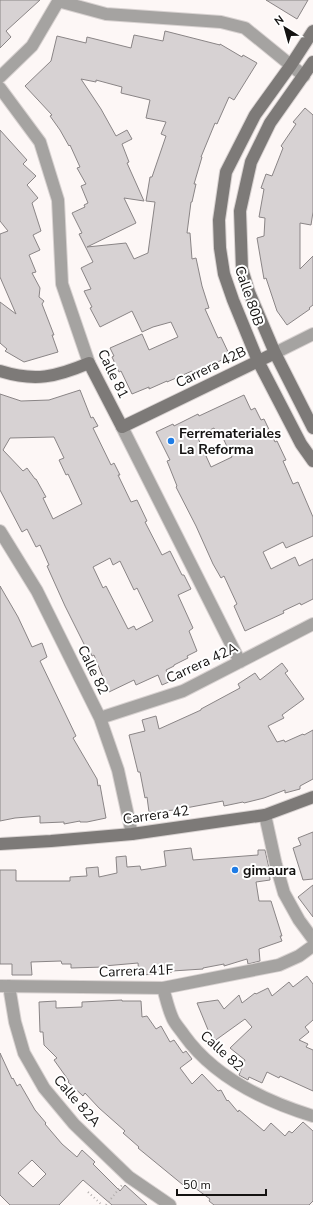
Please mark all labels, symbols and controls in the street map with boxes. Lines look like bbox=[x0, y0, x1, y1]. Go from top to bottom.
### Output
north arrow bbox=[265, 8, 305, 48]
text: N bbox=[271, 12, 287, 29]
street label: Calle 80B bbox=[230, 264, 268, 328]
street label: Carrera 42B bbox=[173, 342, 249, 392]
street label: Calle 81 bbox=[93, 346, 133, 402]
place label: Ferremateriales La Reforma bbox=[179, 424, 281, 459]
marker: Ferremateriales La Reforma bbox=[166, 436, 176, 446]
street label: Carrera 42A bbox=[163, 638, 241, 688]
street label: Calle 82 bbox=[73, 642, 113, 698]
street label: Carrera 42 bbox=[122, 801, 190, 829]
place label: gimaura bbox=[243, 861, 296, 880]
marker: gimaura bbox=[230, 865, 240, 875]
street label: Carrera 41F bbox=[98, 960, 174, 982]
street label: Calle 82 bbox=[196, 1026, 248, 1076]
street label: Calle 82A bbox=[49, 1071, 105, 1131]
scale bar bbox=[177, 1171, 266, 1197]
text: 50 m bbox=[183, 1177, 211, 1193]

